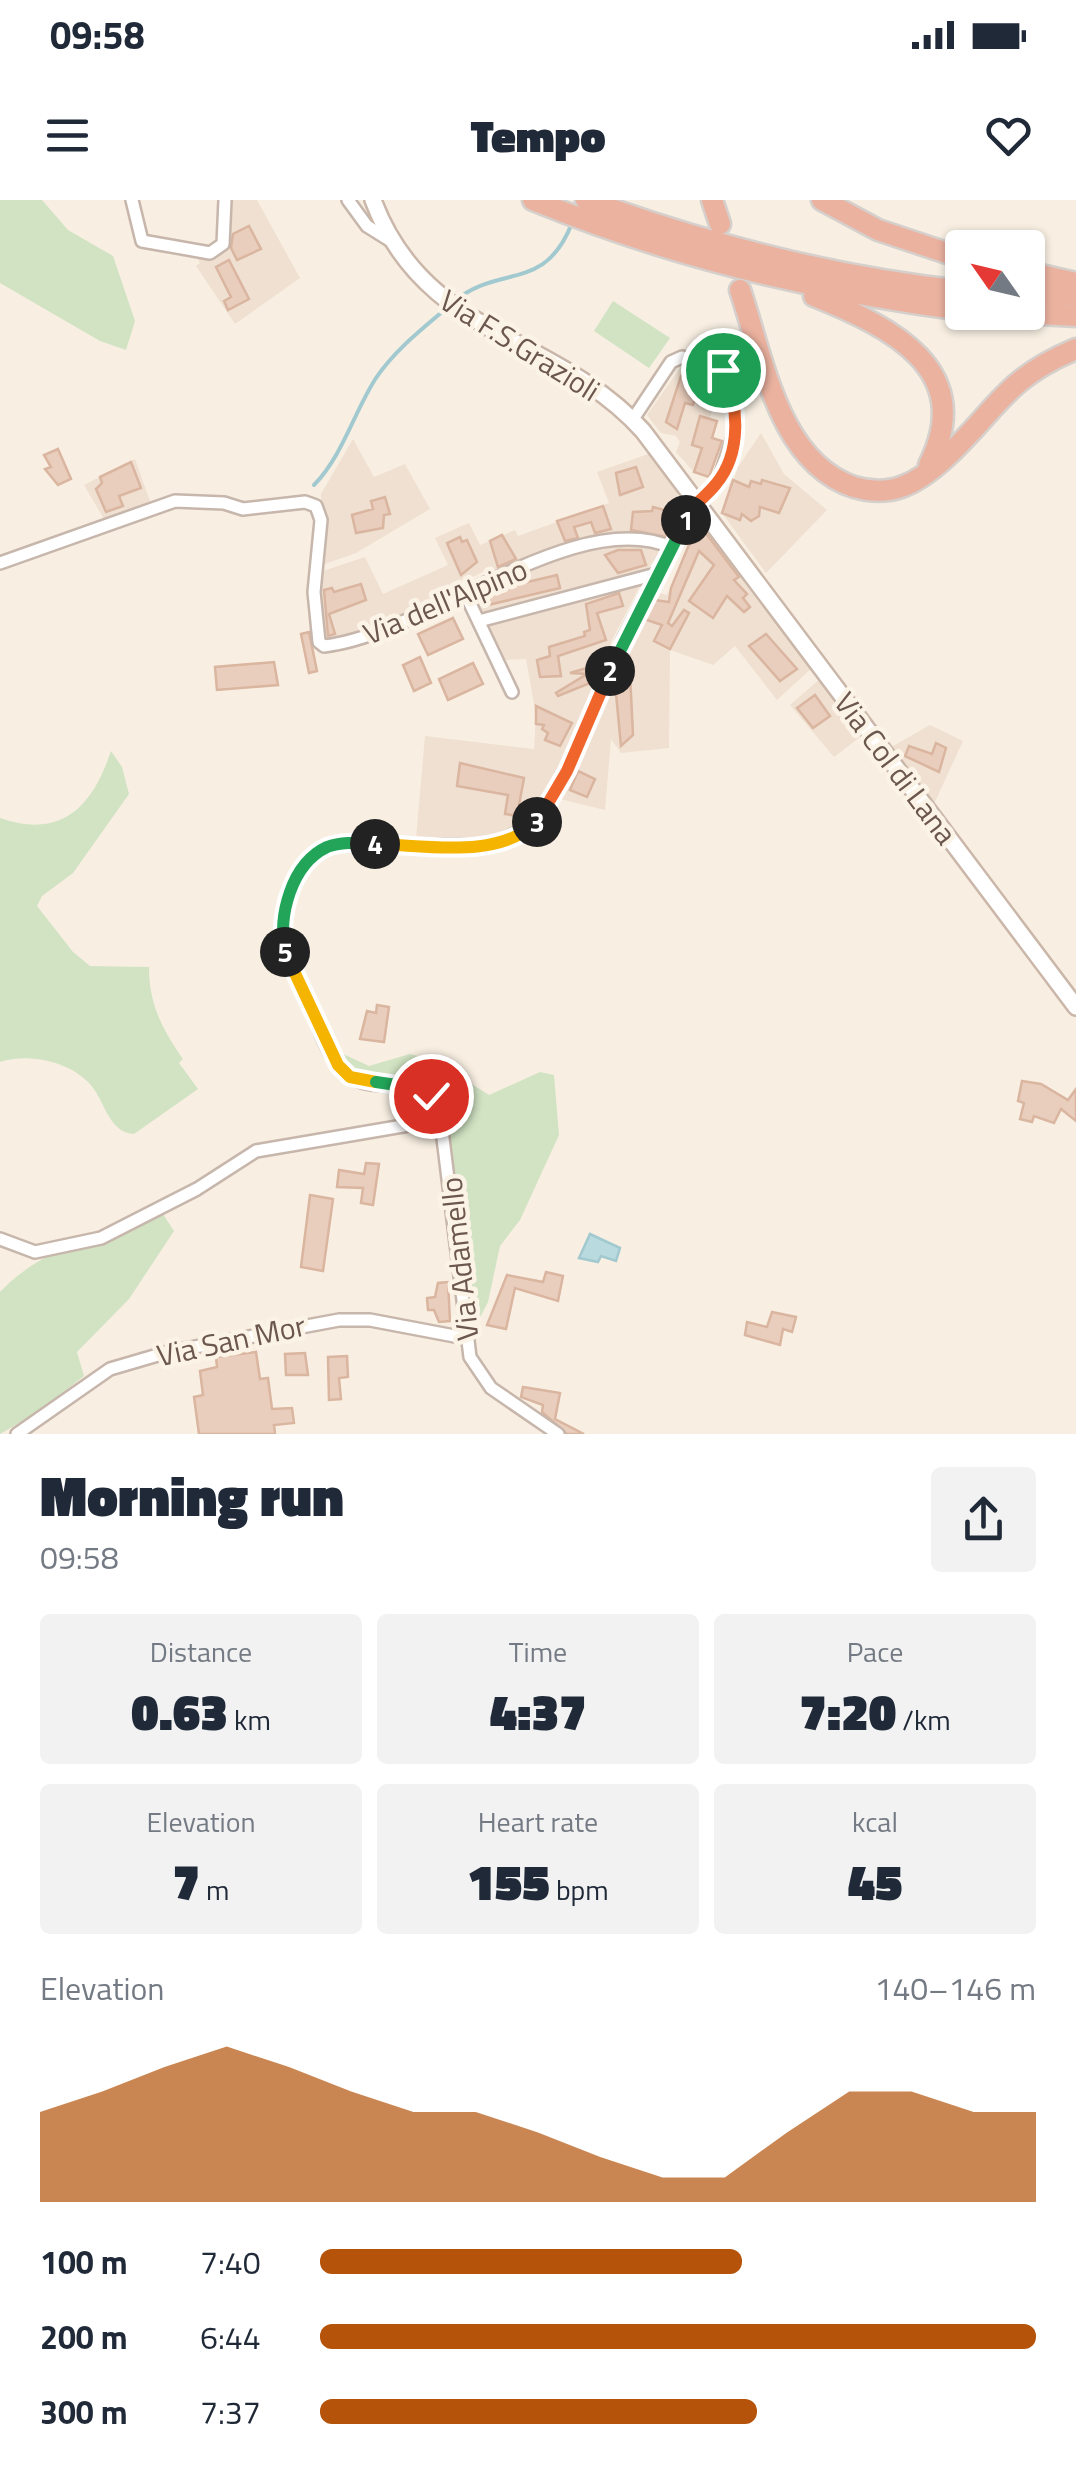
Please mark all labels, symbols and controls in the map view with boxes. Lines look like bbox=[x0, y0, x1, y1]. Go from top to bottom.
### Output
text: 09:58 bbox=[50, 6, 145, 64]
text: Tempo bbox=[470, 101, 606, 169]
icon: menu bbox=[40, 108, 95, 163]
icon: heart bbox=[981, 108, 1036, 163]
north arrow bbox=[945, 230, 1045, 330]
map controls bbox=[945, 230, 1045, 330]
street label: Via F.S.Grazioli bbox=[431, 277, 609, 413]
pin bbox=[681, 328, 766, 413]
icon: arrive bbox=[696, 343, 751, 398]
pin: 1 bbox=[661, 495, 711, 545]
text: 1 bbox=[678, 498, 694, 541]
street label: Via dell'Alpino bbox=[356, 546, 534, 656]
pin: 2 bbox=[585, 646, 635, 696]
text: 2 bbox=[602, 649, 618, 692]
street label: Via Col di Lana bbox=[823, 682, 969, 854]
pin: 3 bbox=[512, 797, 562, 847]
text: 3 bbox=[529, 800, 545, 843]
pin: 4 bbox=[350, 819, 400, 869]
text: 4 bbox=[367, 822, 383, 865]
pin: 5 bbox=[260, 927, 310, 977]
text: 5 bbox=[277, 930, 293, 973]
pin bbox=[389, 1054, 474, 1139]
icon: check bbox=[404, 1069, 459, 1124]
street label: Via Adamello bbox=[428, 1175, 490, 1343]
street label: Via San Mor bbox=[152, 1302, 310, 1378]
text: Morning run bbox=[40, 1454, 344, 1537]
button: share bbox=[931, 1467, 1036, 1572]
text: 09:58 bbox=[40, 1533, 119, 1581]
text: Distance bbox=[150, 1630, 252, 1673]
text: Time bbox=[509, 1630, 567, 1673]
text: Pace bbox=[847, 1630, 903, 1673]
text: 0.63 bbox=[131, 1673, 228, 1749]
text: 4:37 bbox=[490, 1673, 586, 1749]
text: 7:20 bbox=[799, 1673, 896, 1749]
text: km bbox=[228, 1698, 271, 1741]
text: /km bbox=[896, 1698, 951, 1741]
text: Elevation bbox=[147, 1800, 255, 1843]
text: Heart rate bbox=[478, 1800, 598, 1843]
text: kcal bbox=[852, 1800, 898, 1843]
text: 7 bbox=[172, 1843, 200, 1919]
text: 155 bbox=[467, 1843, 550, 1919]
text: 45 bbox=[848, 1843, 903, 1919]
text: m bbox=[200, 1868, 230, 1911]
text: bpm bbox=[550, 1868, 609, 1911]
text: Elevation bbox=[40, 1964, 164, 2012]
text: 140–146 m bbox=[874, 1964, 1036, 2012]
text: 100 m bbox=[40, 2238, 128, 2286]
text: 7:40 bbox=[200, 2238, 261, 2286]
text: 200 m bbox=[40, 2313, 128, 2361]
text: 6:44 bbox=[200, 2313, 261, 2361]
text: 300 m bbox=[40, 2388, 128, 2436]
text: 7:37 bbox=[200, 2388, 261, 2436]

